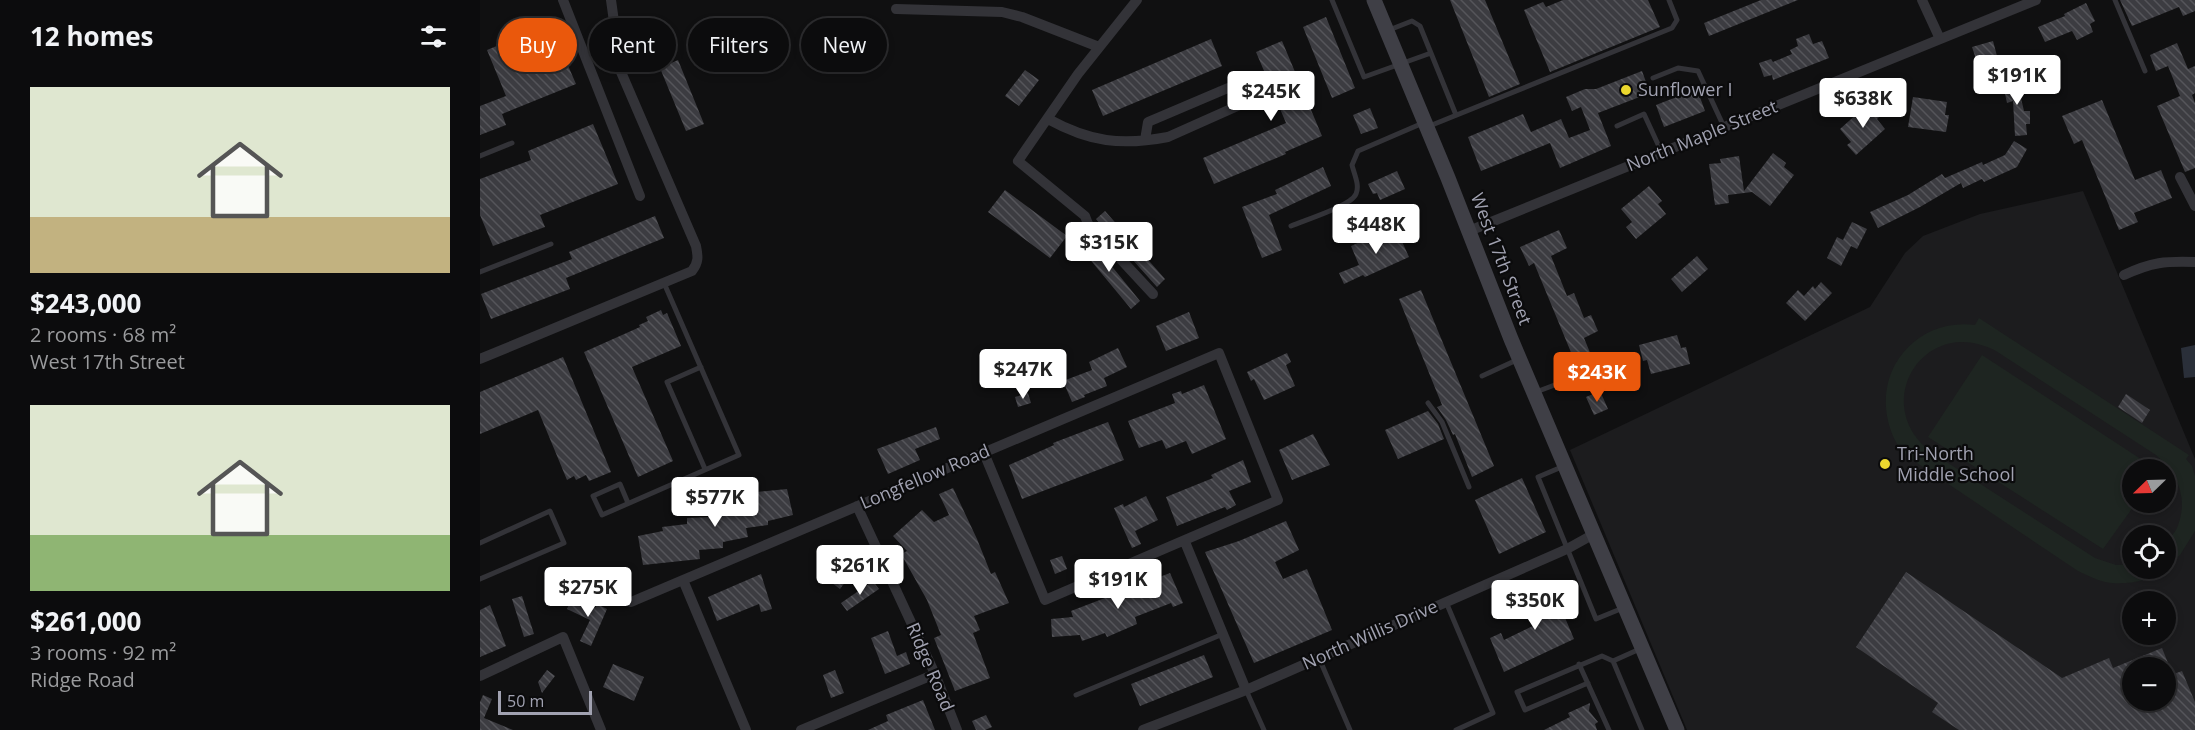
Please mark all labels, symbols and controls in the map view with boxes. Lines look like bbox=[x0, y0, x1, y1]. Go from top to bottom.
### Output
text: 12 homes bbox=[30, 18, 154, 54]
chip: Buy bbox=[498, 18, 577, 72]
chip: Rent bbox=[589, 18, 676, 72]
chip: Filters bbox=[688, 18, 789, 72]
chip: New bbox=[801, 18, 887, 72]
icon: filters bbox=[417, 20, 450, 53]
pin: $191K bbox=[1975, 55, 2059, 106]
text: $191K bbox=[1987, 61, 2047, 88]
pin: $245K bbox=[1229, 71, 1313, 122]
text: $245K bbox=[1241, 77, 1301, 104]
place label: Sunflower I bbox=[1638, 77, 1733, 101]
pin: $638K bbox=[1821, 78, 1905, 129]
marker: Sunflower I bbox=[1619, 83, 1633, 97]
text: $638K bbox=[1833, 84, 1893, 111]
street label: North Maple Street bbox=[1623, 94, 1781, 176]
icon: home bbox=[186, 126, 294, 234]
street label: West 17th Street bbox=[1466, 189, 1538, 328]
pin: $448K bbox=[1334, 204, 1418, 255]
text: $448K bbox=[1346, 210, 1406, 237]
pin: $315K bbox=[1067, 222, 1151, 273]
text: $315K bbox=[1079, 228, 1139, 255]
text: $243,000 bbox=[30, 285, 141, 321]
text: 2 rooms · 68 m² bbox=[30, 321, 176, 348]
text: West 17th Street bbox=[30, 348, 185, 375]
pin: $247K bbox=[981, 349, 1065, 400]
pin: $243K bbox=[1555, 352, 1639, 403]
text: $247K bbox=[993, 355, 1053, 382]
text: $243K bbox=[1567, 358, 1627, 385]
street label: Longfellow Road bbox=[856, 438, 993, 514]
place label: Tri-North Middle School bbox=[1897, 441, 2015, 486]
icon: home bbox=[186, 444, 294, 552]
marker: Tri-North Middle School bbox=[1878, 457, 1892, 471]
north arrow bbox=[2122, 459, 2176, 513]
map controls bbox=[2122, 459, 2176, 711]
pin: $577K bbox=[673, 477, 757, 528]
text: $577K bbox=[685, 483, 745, 510]
button: locate bbox=[2122, 525, 2176, 579]
pin: $261K bbox=[818, 545, 902, 596]
text: $261K bbox=[830, 551, 890, 578]
pin: $191K bbox=[1076, 559, 1160, 610]
text: $191K bbox=[1088, 565, 1148, 592]
pin: $275K bbox=[546, 567, 630, 618]
text: $275K bbox=[558, 573, 618, 600]
pin: $350K bbox=[1493, 580, 1577, 631]
text: $350K bbox=[1505, 586, 1565, 613]
button: + bbox=[2122, 591, 2176, 645]
street label: North Willis Drive bbox=[1298, 593, 1441, 675]
text: $261,000 bbox=[30, 603, 141, 639]
street label: Ridge Road bbox=[901, 619, 960, 715]
text: 3 rooms · 92 m² bbox=[30, 639, 176, 666]
button: − bbox=[2122, 657, 2176, 711]
text: Ridge Road bbox=[30, 666, 135, 693]
scale bar bbox=[498, 688, 592, 716]
text: 50 m bbox=[507, 690, 544, 712]

